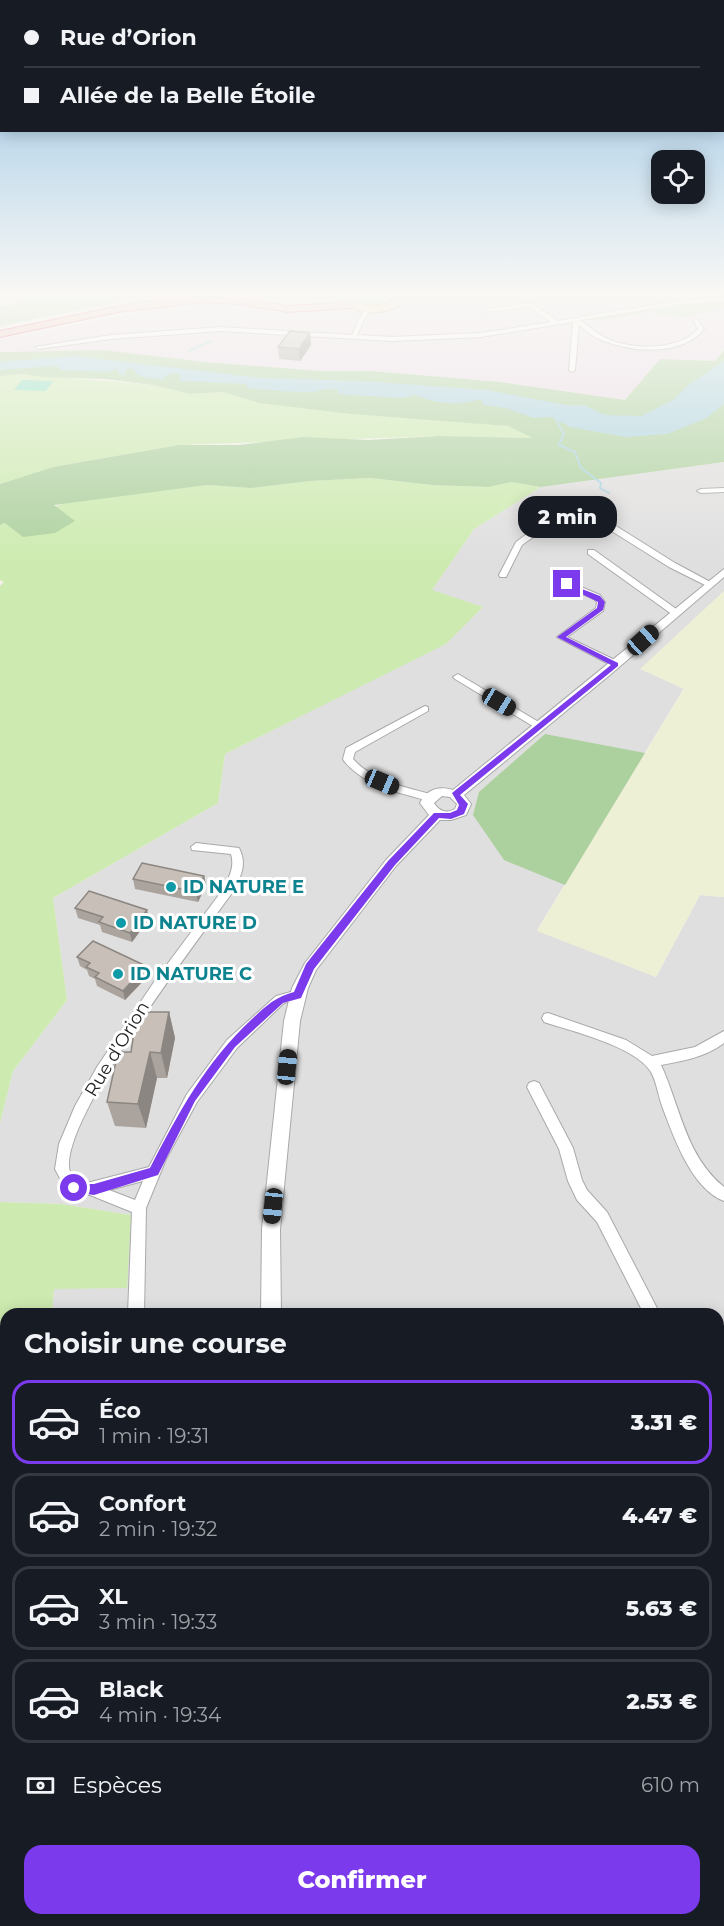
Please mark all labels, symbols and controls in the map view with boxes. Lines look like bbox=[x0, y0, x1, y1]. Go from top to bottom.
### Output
text: Rue d’Orion bbox=[60, 24, 197, 51]
text: Allée de la Belle Étoile bbox=[60, 82, 315, 109]
map controls bbox=[651, 150, 705, 204]
button: locate bbox=[651, 150, 705, 204]
callout: 2 min bbox=[518, 497, 616, 539]
text: 2 min bbox=[538, 505, 597, 529]
route end bbox=[553, 570, 580, 597]
car bbox=[624, 621, 662, 659]
car bbox=[479, 685, 519, 719]
car bbox=[362, 767, 402, 797]
place label: ID NATURE E bbox=[183, 876, 304, 898]
marker: ID NATURE E bbox=[164, 880, 178, 894]
place label: ID NATURE D bbox=[133, 912, 257, 934]
marker: ID NATURE D bbox=[114, 916, 128, 930]
place label: ID NATURE C bbox=[130, 963, 252, 985]
marker: ID NATURE C bbox=[111, 967, 125, 981]
street label: Rue d’Orion bbox=[80, 997, 154, 1101]
car bbox=[276, 1048, 298, 1086]
route start bbox=[60, 1174, 87, 1201]
car bbox=[262, 1187, 284, 1225]
text: Choisir une course bbox=[24, 1327, 287, 1360]
icon: car bbox=[27, 1395, 81, 1449]
text: Éco bbox=[99, 1397, 141, 1424]
text: 3.31 € bbox=[631, 1409, 697, 1436]
text: 1 min · 19:31 bbox=[99, 1424, 209, 1448]
icon: car bbox=[27, 1488, 81, 1542]
text: Confort bbox=[99, 1490, 186, 1517]
text: 4.47 € bbox=[622, 1502, 697, 1529]
text: 2 min · 19:32 bbox=[99, 1517, 217, 1541]
icon: car bbox=[27, 1581, 81, 1635]
text: XL bbox=[99, 1583, 128, 1610]
text: 5.63 € bbox=[626, 1595, 697, 1622]
text: 3 min · 19:33 bbox=[99, 1610, 217, 1634]
icon: car bbox=[27, 1674, 81, 1728]
text: Black bbox=[99, 1676, 163, 1703]
text: 2.53 € bbox=[626, 1688, 697, 1715]
text: 4 min · 19:34 bbox=[99, 1703, 221, 1727]
icon: cash bbox=[24, 1769, 57, 1802]
text: Espèces bbox=[72, 1772, 162, 1799]
text: 610 m bbox=[641, 1773, 700, 1797]
button: Confirmer bbox=[24, 1845, 700, 1914]

